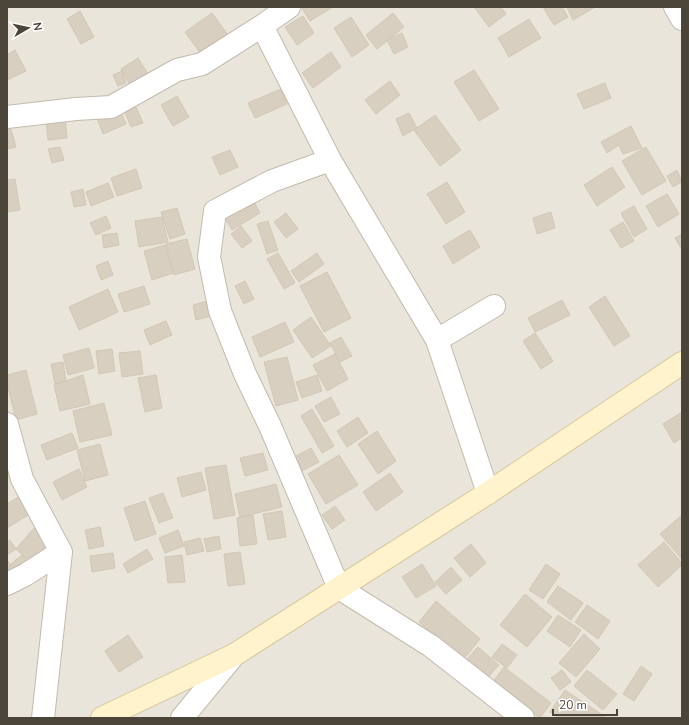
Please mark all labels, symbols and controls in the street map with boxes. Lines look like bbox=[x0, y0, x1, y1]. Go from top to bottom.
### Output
north arrow bbox=[8, 8, 48, 48]
text: N bbox=[29, 21, 45, 32]
scale bar bbox=[553, 691, 617, 717]
text: 20 m bbox=[559, 697, 587, 713]

